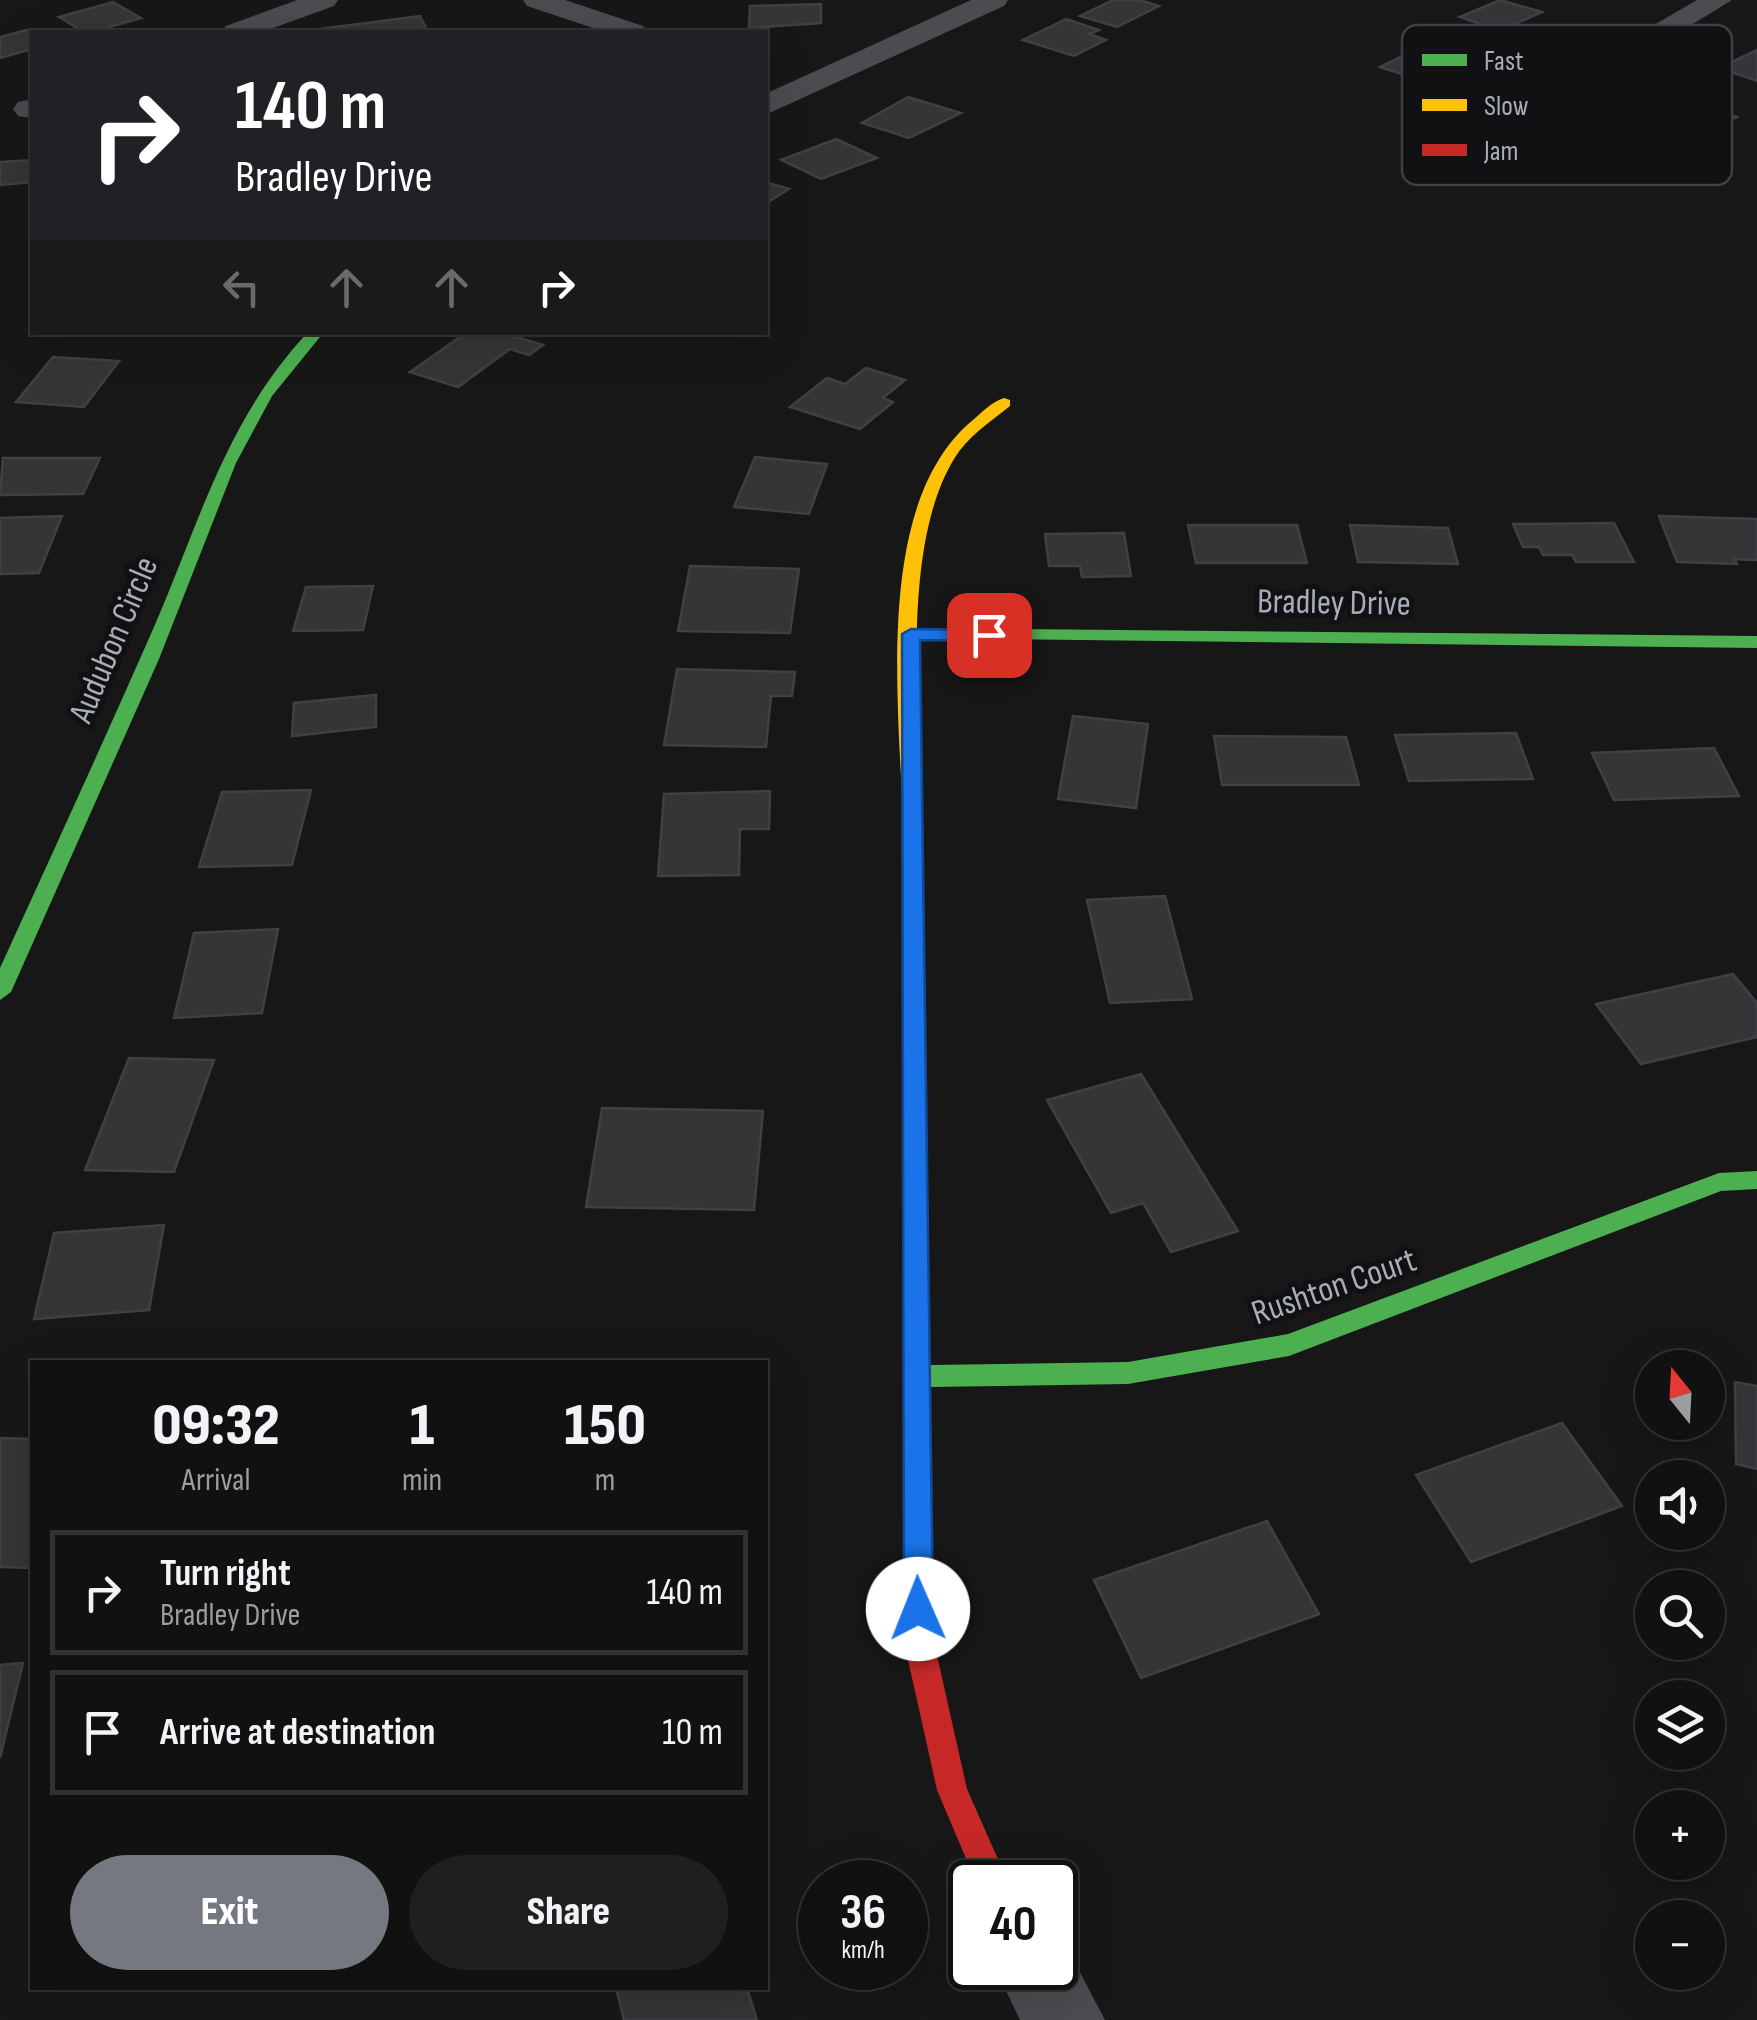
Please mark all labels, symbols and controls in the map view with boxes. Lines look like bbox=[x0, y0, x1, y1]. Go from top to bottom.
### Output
legend bbox=[1402, 25, 1732, 185]
text: Fast bbox=[1484, 45, 1523, 78]
text: 140 m bbox=[235, 65, 386, 149]
icon: right bbox=[70, 70, 200, 200]
text: Slow bbox=[1484, 90, 1529, 123]
text: Jam bbox=[1483, 135, 1519, 168]
text: Bradley Drive bbox=[235, 150, 433, 205]
icon: left bbox=[214, 260, 269, 315]
icon: ahead bbox=[319, 260, 374, 315]
icon: ahead bbox=[424, 260, 479, 315]
icon: right bbox=[529, 260, 584, 315]
street label: Audubon Circle bbox=[59, 551, 168, 730]
street label: Bradley Drive bbox=[1257, 580, 1411, 626]
pin bbox=[947, 593, 1032, 678]
icon: arrive bbox=[962, 608, 1017, 663]
street label: Rushton Court bbox=[1246, 1239, 1422, 1335]
north arrow bbox=[1635, 1350, 1725, 1440]
map controls bbox=[1635, 1350, 1725, 1990]
text: 09:32 bbox=[152, 1390, 280, 1462]
text: 1 bbox=[410, 1390, 434, 1462]
text: 150 bbox=[564, 1390, 646, 1462]
button: sound bbox=[1635, 1460, 1725, 1550]
text: Arrival bbox=[182, 1461, 250, 1500]
text: min bbox=[402, 1461, 442, 1500]
text: m bbox=[595, 1461, 615, 1500]
text: Turn right bbox=[160, 1551, 291, 1596]
position arrow bbox=[866, 1557, 970, 1661]
icon: right bbox=[75, 1565, 130, 1620]
text: 140 m bbox=[646, 1570, 723, 1615]
button: search bbox=[1635, 1570, 1725, 1660]
text: Bradley Drive bbox=[160, 1596, 300, 1635]
button: layers bbox=[1635, 1680, 1725, 1770]
icon: arrive bbox=[75, 1705, 130, 1760]
text: Arrive at destination bbox=[160, 1710, 435, 1755]
text: 10 m bbox=[662, 1710, 723, 1755]
button: + bbox=[1635, 1790, 1725, 1880]
button: Exit bbox=[70, 1855, 389, 1970]
button: Share bbox=[409, 1855, 728, 1970]
speed limit sign: 40 bbox=[948, 1860, 1078, 1990]
text: 36 bbox=[840, 1883, 886, 1943]
button: − bbox=[1635, 1900, 1725, 1990]
text: km/h bbox=[841, 1935, 885, 1966]

